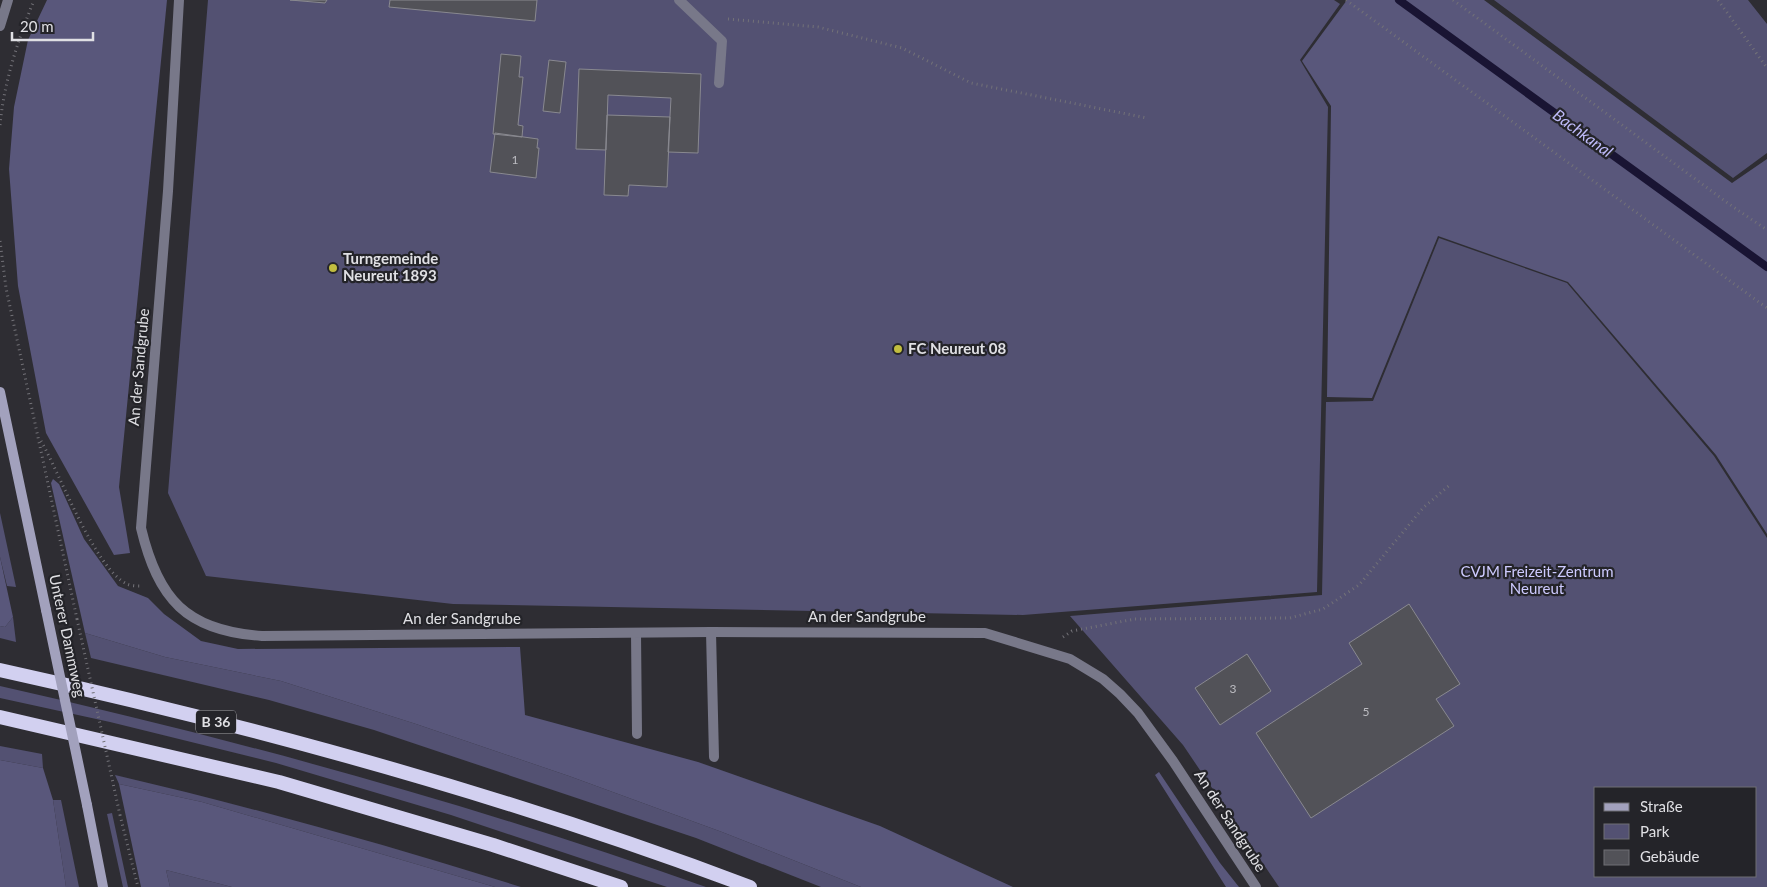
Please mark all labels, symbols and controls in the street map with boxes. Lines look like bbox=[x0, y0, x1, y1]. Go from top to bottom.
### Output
scale bar bbox=[12, 10, 94, 42]
text: 20 m bbox=[20, 17, 54, 35]
water label: Bachkanal bbox=[1550, 105, 1617, 161]
house number: 1 bbox=[512, 152, 519, 167]
place label: Turngemeinde Neureut 1893 bbox=[343, 249, 438, 284]
marker: Turngemeinde Neureut 1893 bbox=[327, 262, 339, 274]
street label: An der Sandgrube bbox=[124, 307, 152, 426]
place label: FC Neureut 08 bbox=[908, 339, 1007, 357]
marker: FC Neureut 08 bbox=[892, 343, 904, 355]
park label: CVJM Freizeit-Zentrum Neureut bbox=[1460, 562, 1614, 597]
street label: Unterer Dammweg bbox=[46, 573, 90, 699]
street label: An der Sandgrube bbox=[808, 607, 926, 625]
street label: An der Sandgrube bbox=[403, 609, 521, 627]
house number: 3 bbox=[1230, 681, 1237, 696]
house number: 5 bbox=[1363, 704, 1370, 719]
road number: B 36 bbox=[196, 710, 236, 734]
street label: An der Sandgrube bbox=[1191, 766, 1271, 875]
legend bbox=[1594, 787, 1757, 877]
text: Straße bbox=[1640, 797, 1683, 815]
text: Park bbox=[1640, 822, 1670, 840]
text: Gebäude bbox=[1640, 847, 1699, 865]

